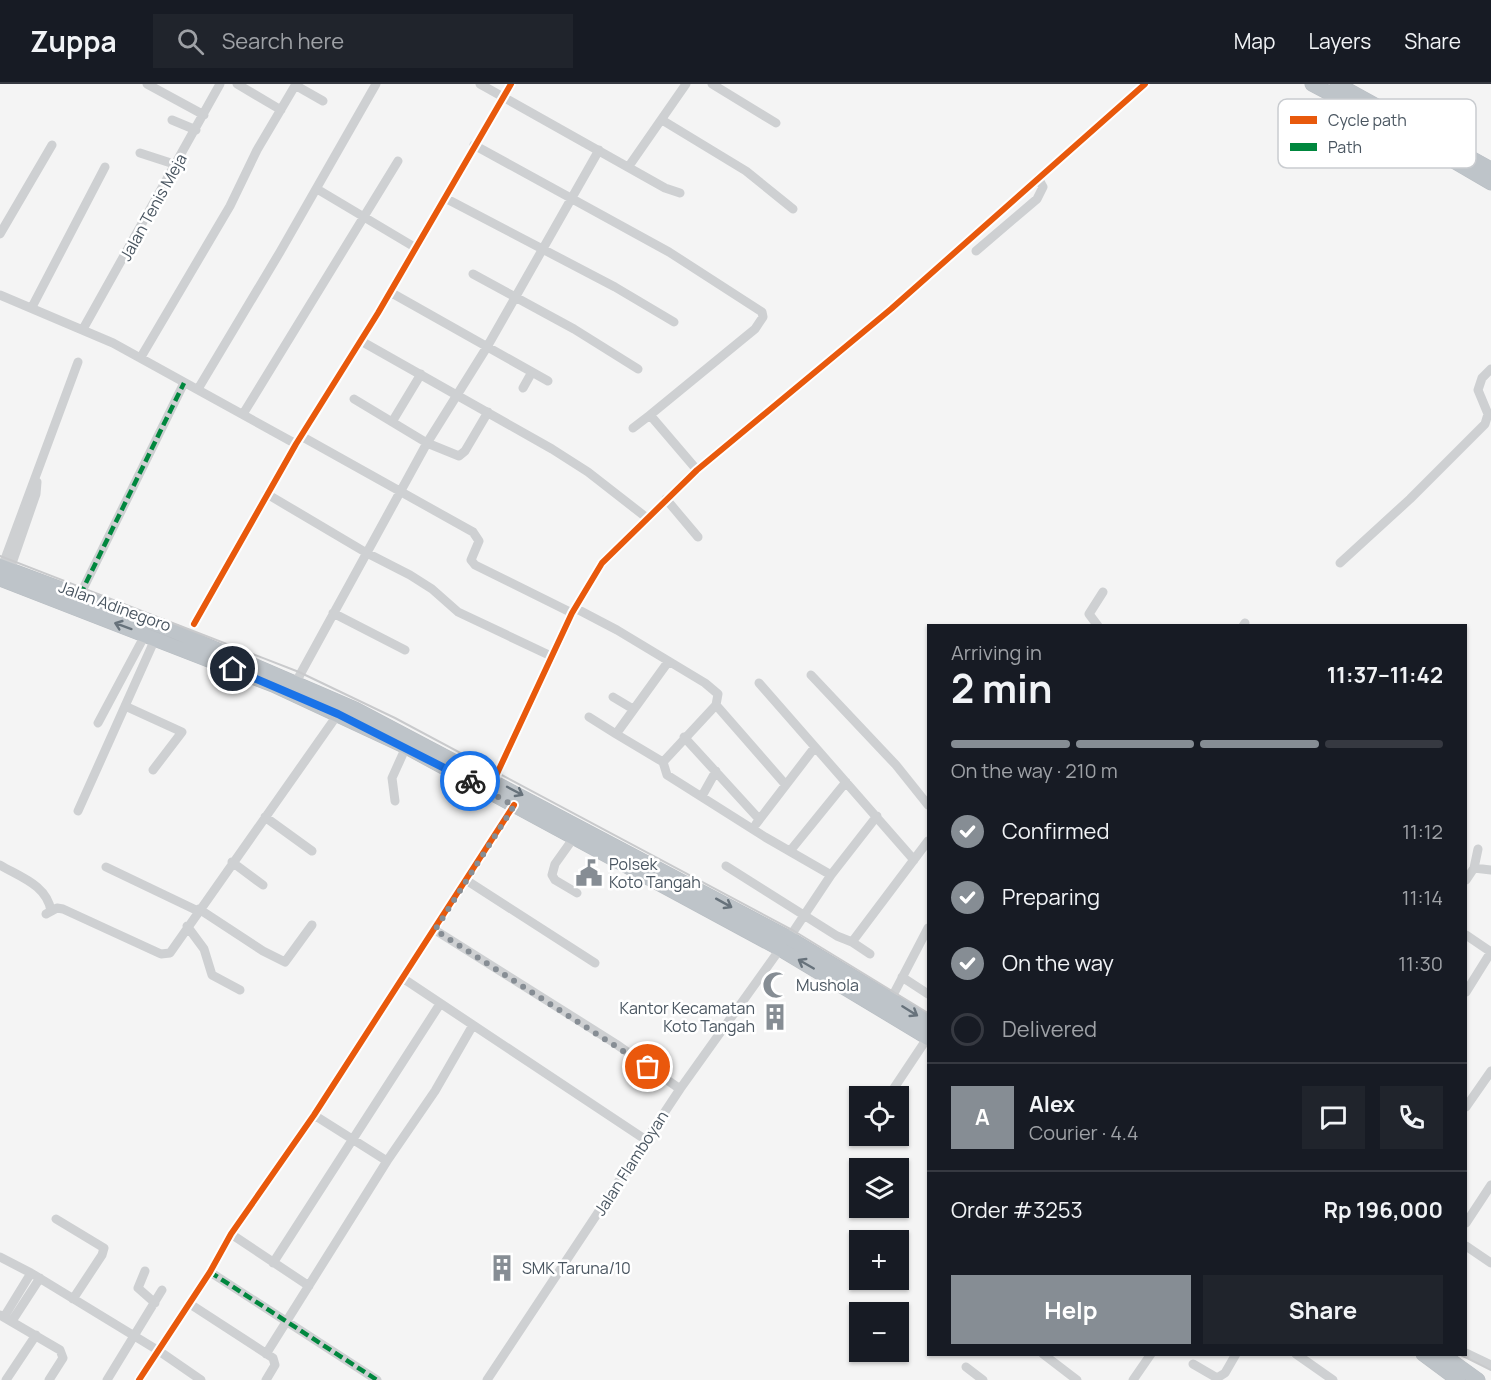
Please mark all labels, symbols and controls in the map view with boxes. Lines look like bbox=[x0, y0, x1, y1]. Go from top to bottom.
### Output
search box bbox=[153, 14, 573, 68]
text: Zuppa bbox=[30, 22, 117, 60]
icon: search bbox=[174, 25, 207, 58]
text: Search here bbox=[222, 26, 344, 56]
text: Map bbox=[1234, 27, 1275, 55]
text: Layers bbox=[1308, 27, 1371, 55]
text: Share bbox=[1404, 27, 1461, 55]
legend bbox=[1278, 99, 1476, 168]
text: Cycle path bbox=[1328, 109, 1407, 131]
text: Path bbox=[1328, 136, 1362, 158]
street label: Jalan Tenis Meja bbox=[114, 149, 192, 265]
street label: Jalan Adinegoro bbox=[56, 576, 174, 636]
one-way arrow bbox=[114, 620, 132, 631]
text: Arriving in bbox=[951, 639, 1042, 666]
pin bbox=[207, 643, 258, 694]
icon: home bbox=[216, 652, 249, 685]
text: 11:37–11:42 bbox=[1327, 660, 1443, 690]
text: 2 min bbox=[951, 661, 1052, 715]
courier bbox=[440, 751, 500, 811]
text: On the way · 210 m bbox=[951, 757, 1118, 784]
icon: bike bbox=[454, 765, 487, 798]
one-way arrow bbox=[506, 785, 523, 797]
icon: check bbox=[951, 815, 984, 848]
text: Confirmed bbox=[1002, 816, 1110, 846]
text: 11:12 bbox=[1402, 818, 1443, 845]
place label: Polsek Koto Tangah bbox=[609, 853, 701, 893]
public building icon: Polsek Koto Tangah bbox=[574, 858, 604, 888]
icon: check bbox=[951, 881, 984, 914]
text: Preparing bbox=[1002, 882, 1100, 912]
text: 11:14 bbox=[1402, 884, 1443, 911]
one-way arrow bbox=[715, 897, 732, 909]
icon: check bbox=[951, 947, 984, 980]
text: On the way bbox=[1002, 948, 1114, 978]
text: 11:30 bbox=[1398, 950, 1443, 977]
one-way arrow bbox=[798, 958, 816, 969]
mosque icon: Mushola bbox=[761, 970, 791, 1000]
place label: Mushola bbox=[796, 974, 859, 996]
place label: Kantor Kecamatan Koto Tangah bbox=[619, 997, 755, 1037]
building icon: Kantor Kecamatan Koto Tangah bbox=[760, 1002, 790, 1032]
one-way arrow bbox=[902, 1005, 919, 1018]
text: Delivered bbox=[1002, 1014, 1097, 1044]
pin bbox=[622, 1041, 673, 1092]
icon: bag bbox=[631, 1050, 664, 1083]
map controls bbox=[849, 1086, 909, 1362]
button: locate bbox=[849, 1086, 909, 1146]
button: chat bbox=[1302, 1086, 1365, 1149]
button: phone bbox=[1380, 1086, 1443, 1149]
text: Alex bbox=[1029, 1089, 1075, 1119]
text: A bbox=[975, 1102, 990, 1132]
street label: Jalan Flamboyan bbox=[589, 1106, 673, 1220]
text: Courier · 4.4 bbox=[1029, 1119, 1139, 1146]
button: layers bbox=[849, 1158, 909, 1218]
text: Order #3253 bbox=[951, 1195, 1083, 1225]
text: Rp 196,000 bbox=[1323, 1195, 1443, 1225]
button: + bbox=[849, 1230, 909, 1290]
building icon: SMK Taruna/10 bbox=[487, 1253, 517, 1283]
place label: SMK Taruna/10 bbox=[522, 1257, 631, 1279]
button: Help bbox=[951, 1275, 1191, 1344]
button: Share bbox=[1203, 1275, 1443, 1344]
button: − bbox=[849, 1302, 909, 1362]

